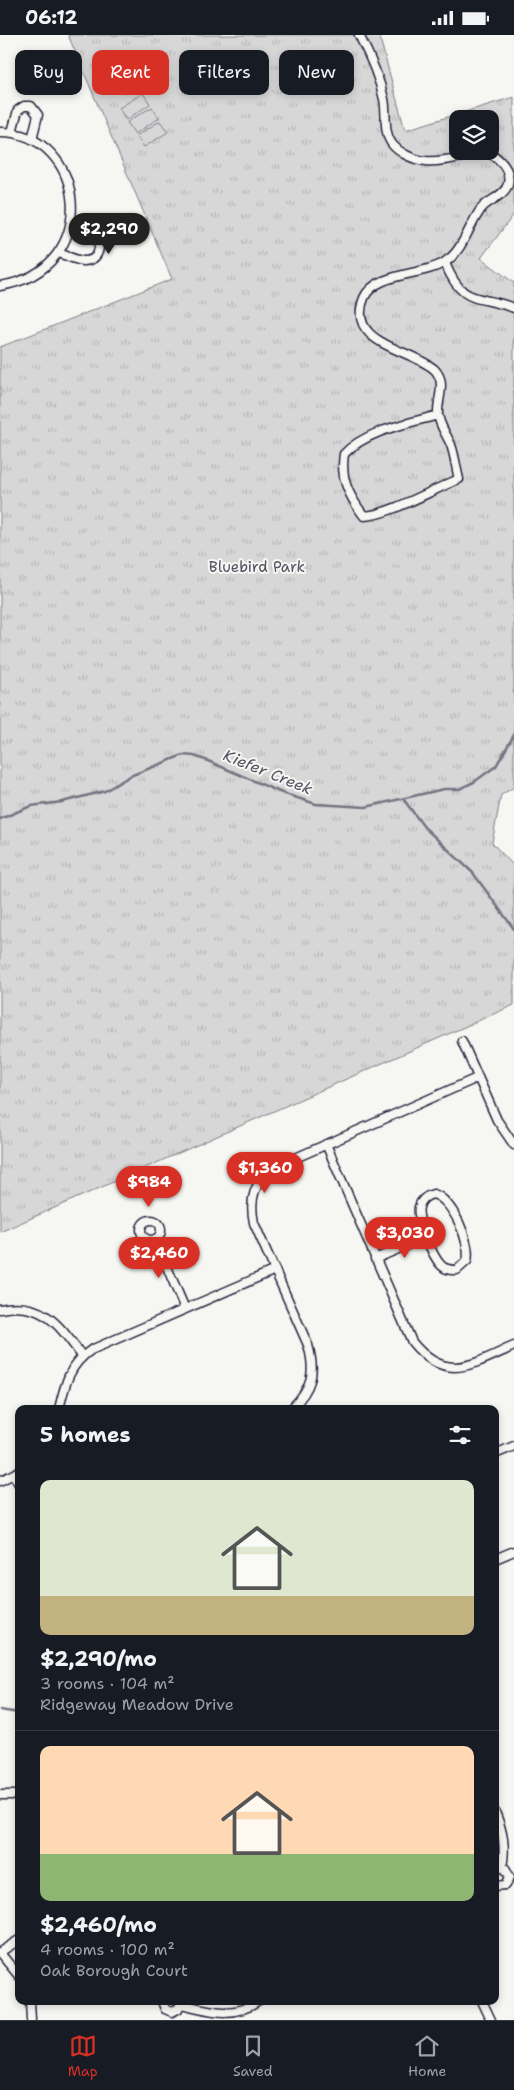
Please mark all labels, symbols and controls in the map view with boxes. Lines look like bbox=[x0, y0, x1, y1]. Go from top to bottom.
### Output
text: 06:12 bbox=[25, 5, 77, 30]
chip: Buy bbox=[15, 50, 82, 95]
chip: Rent bbox=[92, 50, 169, 95]
chip: Filters bbox=[179, 50, 269, 95]
chip: New bbox=[279, 50, 354, 95]
map controls bbox=[449, 110, 499, 160]
button: layers bbox=[449, 110, 499, 160]
pin: $2,290 bbox=[68, 213, 150, 255]
text: $2,290 bbox=[80, 218, 138, 239]
park label: Bluebird Park bbox=[209, 557, 305, 577]
water label: Kiefer Creek bbox=[220, 745, 316, 799]
pin: $1,360 bbox=[224, 1151, 306, 1194]
text: $1,360 bbox=[238, 1157, 292, 1178]
pin: $984 bbox=[119, 1165, 179, 1208]
text: $984 bbox=[127, 1171, 171, 1192]
pin: $3,030 bbox=[364, 1217, 446, 1259]
text: $3,030 bbox=[376, 1222, 434, 1243]
pin: $2,460 bbox=[118, 1237, 200, 1279]
text: $2,460 bbox=[130, 1242, 188, 1263]
text: 5 homes bbox=[40, 1421, 131, 1449]
icon: filters bbox=[446, 1421, 474, 1449]
icon: home bbox=[212, 1513, 302, 1603]
text: $2,290/mo bbox=[40, 1645, 157, 1673]
text: 3 rooms · 104 m² bbox=[40, 1673, 175, 1694]
text: Ridgeway Meadow Drive bbox=[40, 1694, 234, 1715]
icon: home bbox=[212, 1778, 302, 1868]
text: $2,460/mo bbox=[40, 1911, 157, 1939]
text: 4 rooms · 100 m² bbox=[40, 1939, 175, 1960]
text: Oak Borough Court bbox=[40, 1960, 188, 1981]
tab: Map bbox=[68, 2032, 98, 2080]
tab: Saved bbox=[233, 2032, 273, 2080]
tab: Home bbox=[408, 2032, 446, 2080]

